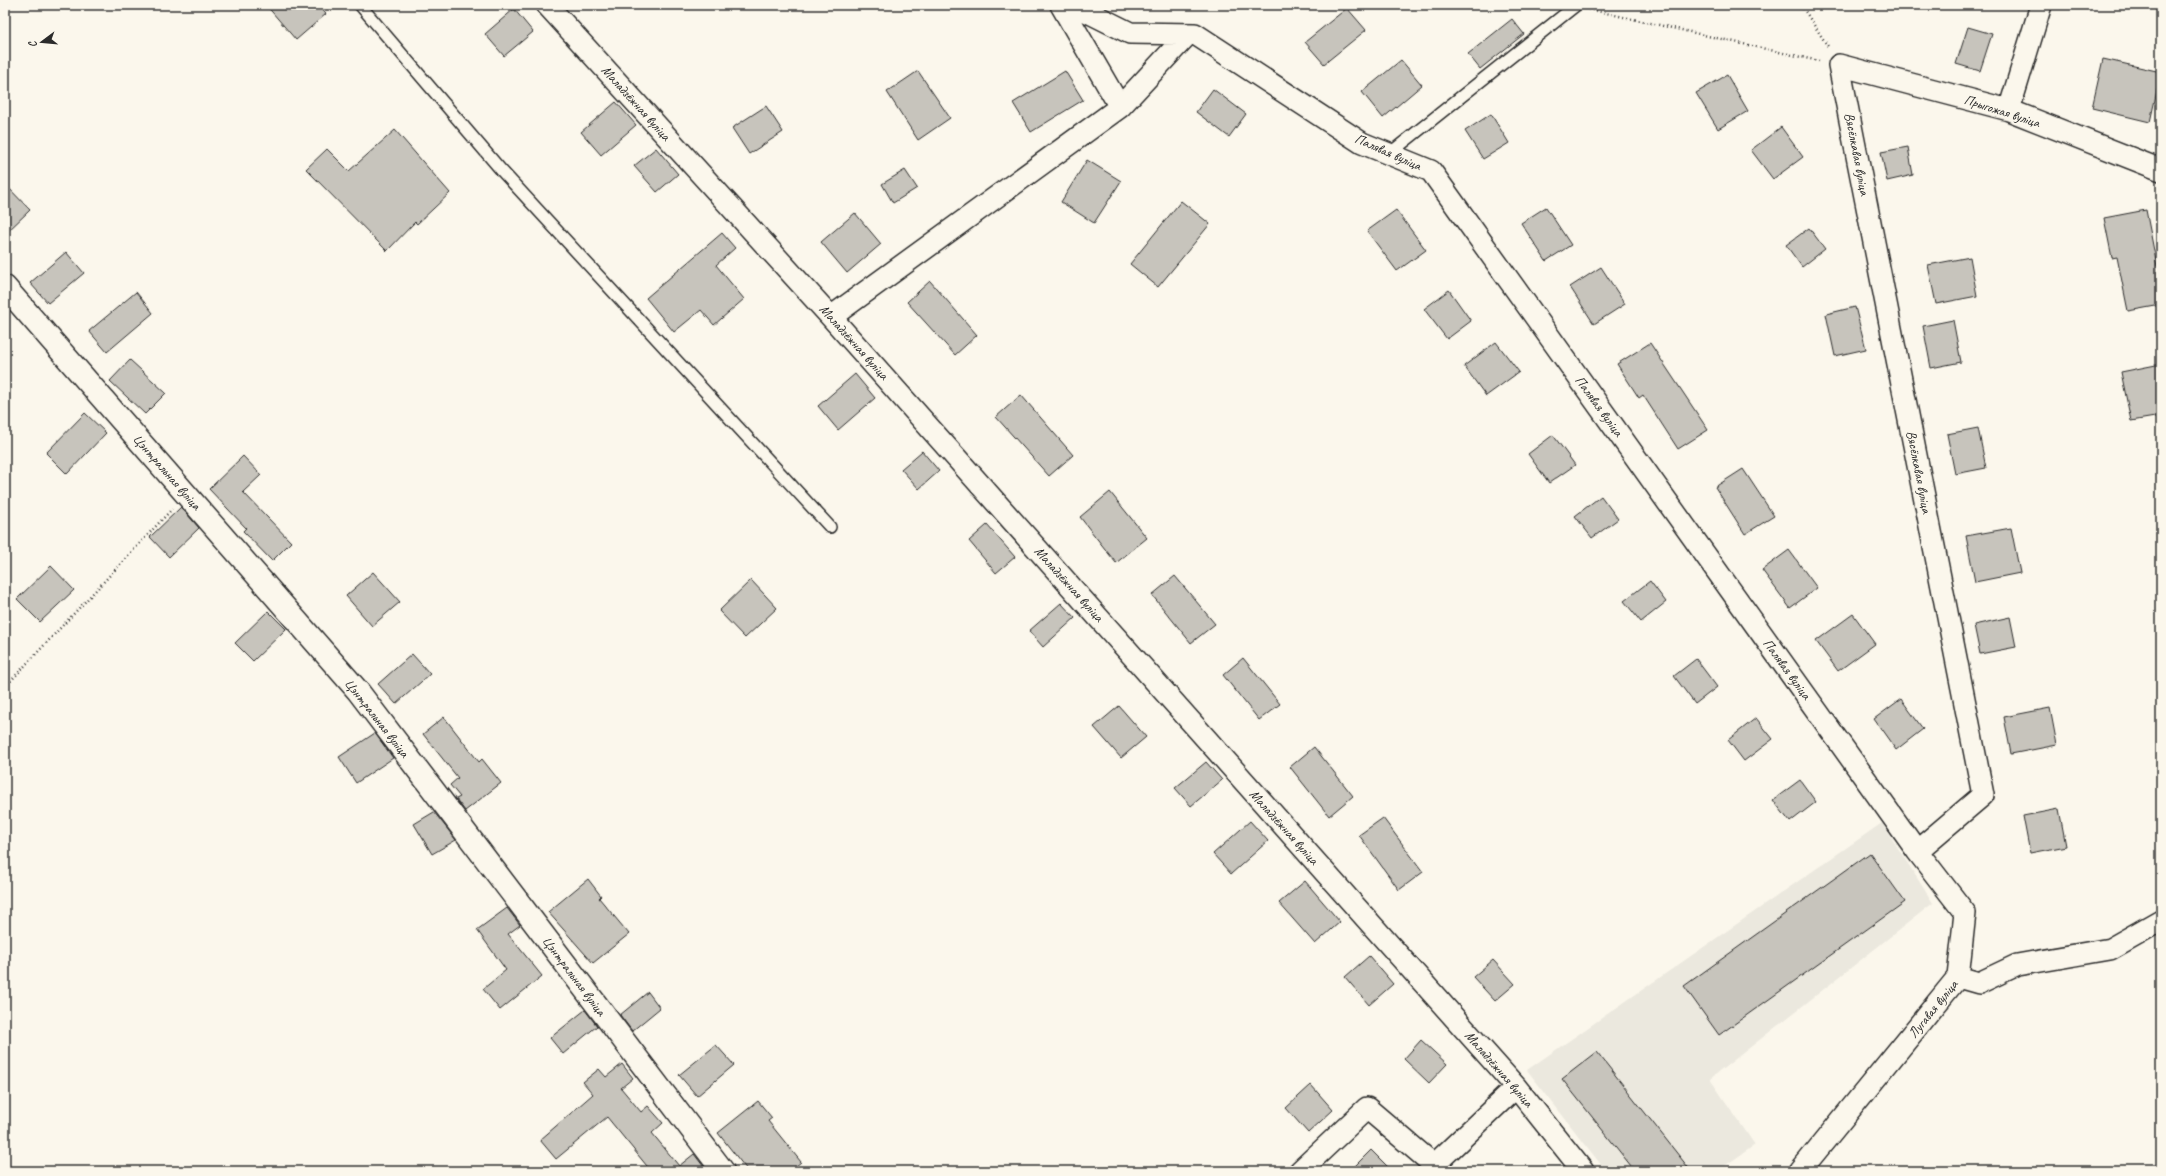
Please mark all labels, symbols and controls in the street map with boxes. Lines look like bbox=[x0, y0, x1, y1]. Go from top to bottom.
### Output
north arrow bbox=[22, 22, 62, 62]
text: С bbox=[24, 39, 40, 49]
street label: Маладзёжная вуліца bbox=[598, 62, 675, 145]
street label: Прыгожая вуліца bbox=[1962, 91, 2043, 131]
street label: Вясёлкавая вуліца bbox=[1841, 111, 1873, 198]
street label: Палявая вуліца bbox=[1352, 130, 1425, 175]
street label: Маладзёжная вуліца bbox=[816, 301, 893, 384]
street label: Палявая вуліца bbox=[1571, 372, 1627, 440]
street label: Вясёлкавая вуліца bbox=[1903, 429, 1935, 516]
street label: Цэнтральная вуліца bbox=[129, 430, 205, 514]
street label: Маладзёжная вуліца bbox=[1031, 543, 1108, 626]
street label: Палявая вуліца bbox=[1759, 635, 1815, 703]
street label: Цэнтральная вуліца bbox=[341, 675, 414, 762]
street label: Маладзёжная вуліца bbox=[1246, 786, 1323, 869]
street label: Цэнтральная вуліца bbox=[538, 933, 610, 1020]
street label: Лугавая вуліца bbox=[1905, 976, 1962, 1041]
street label: Маладзёжная вуліца bbox=[1461, 1027, 1537, 1111]

